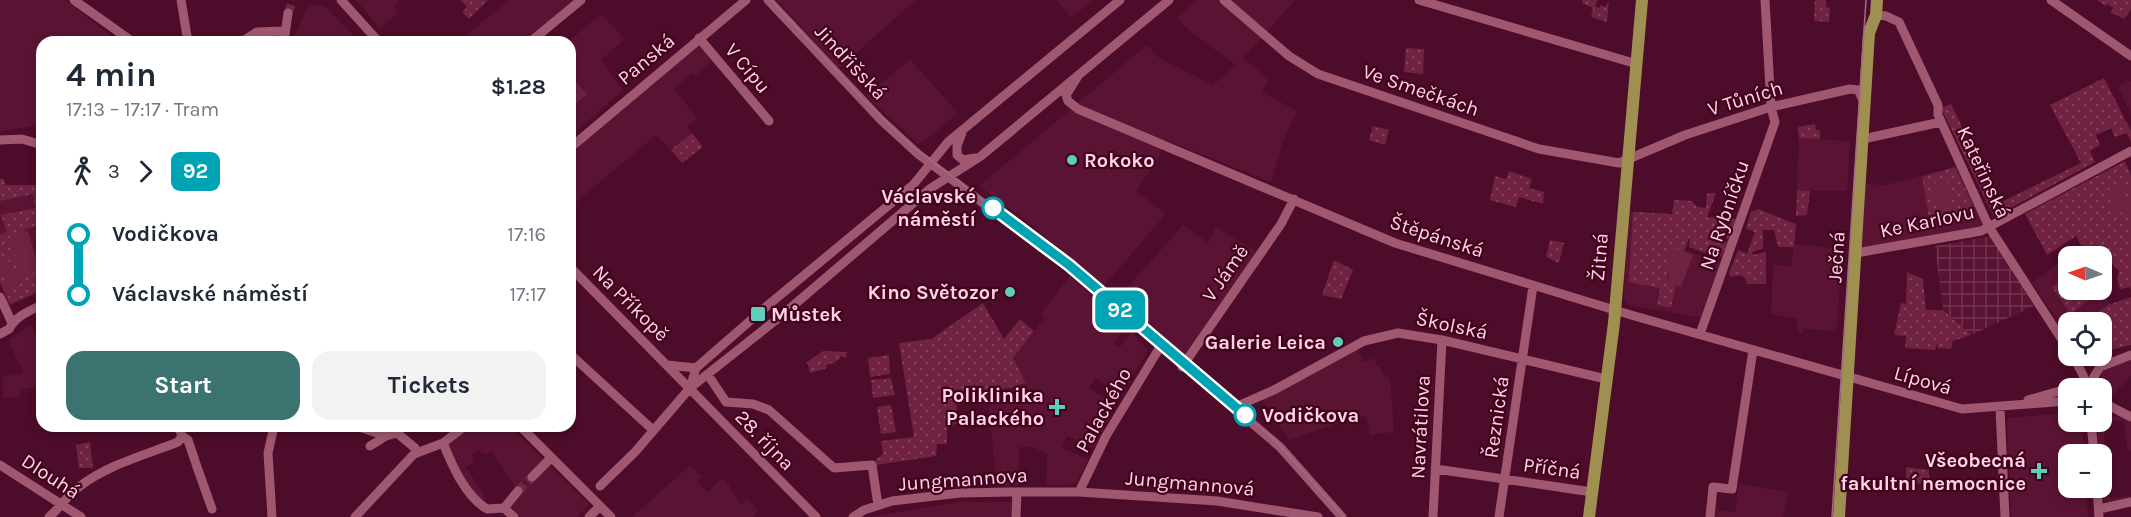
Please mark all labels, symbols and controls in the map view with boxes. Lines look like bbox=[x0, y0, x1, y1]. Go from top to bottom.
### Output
street label: Jindřišská bbox=[810, 20, 891, 105]
street label: Panská bbox=[613, 29, 679, 90]
street label: V Cípu bbox=[720, 39, 775, 98]
text: 4 min bbox=[66, 56, 157, 94]
street label: Ve Smečkách bbox=[1360, 60, 1482, 121]
text: $1.28 bbox=[491, 74, 546, 100]
street label: V Tůních bbox=[1705, 76, 1785, 121]
text: 17:13 – 17:17 · Tram bbox=[66, 98, 219, 121]
street label: Kateřinská bbox=[1952, 122, 2015, 222]
place label: Rokoko bbox=[1084, 149, 1155, 172]
marker: Rokoko bbox=[1065, 153, 1079, 167]
icon: walk bbox=[66, 155, 99, 188]
icon: forward bbox=[129, 155, 162, 188]
street label: Na Rybníčku bbox=[1695, 157, 1754, 273]
text: 92 bbox=[183, 159, 208, 183]
text: 3 bbox=[108, 160, 120, 183]
place label: Václavské náměstí bbox=[881, 185, 976, 231]
marker: Václavské náměstí bbox=[982, 197, 1004, 219]
street label: Ke Karlovu bbox=[1878, 200, 1977, 243]
street label: Štěpánská bbox=[1387, 210, 1487, 262]
text: Vodičkova bbox=[112, 221, 219, 247]
text: 17:16 bbox=[507, 223, 546, 246]
street label: Ječná bbox=[1823, 230, 1850, 284]
street label: Žitná bbox=[1585, 232, 1613, 282]
street label: V Jámě bbox=[1198, 240, 1253, 306]
north arrow bbox=[2058, 246, 2112, 300]
map controls bbox=[2058, 246, 2112, 498]
street label: Na Příkopě bbox=[588, 261, 673, 346]
text: Václavské náměstí bbox=[112, 281, 308, 307]
place label: Kino Světozor bbox=[868, 281, 998, 304]
text: 17:17 bbox=[509, 283, 546, 306]
marker: Kino Světozor bbox=[1003, 285, 1017, 299]
line badge: 92 bbox=[1093, 290, 1147, 330]
text: 92 bbox=[1107, 298, 1133, 322]
place label: Můstek bbox=[771, 303, 842, 326]
marker: Můstek bbox=[749, 305, 767, 323]
street label: Školská bbox=[1414, 306, 1490, 344]
button: locate bbox=[2058, 312, 2112, 366]
place label: Galerie Leica bbox=[1205, 331, 1326, 354]
marker: Galerie Leica bbox=[1331, 335, 1345, 349]
button: Start bbox=[66, 351, 300, 420]
button: Tickets bbox=[312, 351, 546, 420]
street label: Lípová bbox=[1891, 361, 1954, 400]
street label: Palackého bbox=[1071, 364, 1136, 457]
street label: Navrátilova bbox=[1406, 374, 1435, 480]
street label: Řeznická bbox=[1478, 374, 1514, 460]
button: + bbox=[2058, 378, 2112, 432]
place label: Poliklinika Palackého bbox=[941, 384, 1044, 430]
marker: Poliklinika Palackého bbox=[1048, 398, 1066, 416]
marker: Vodičkova bbox=[1234, 404, 1256, 426]
place label: Vodičkova bbox=[1262, 404, 1359, 427]
street label: 28. října bbox=[730, 405, 799, 475]
button: − bbox=[2058, 444, 2112, 498]
street label: Dlouhá bbox=[17, 449, 84, 504]
place label: Všeobecná fakultní nemocnice bbox=[1840, 449, 2026, 495]
street label: Příčná bbox=[1522, 453, 1582, 484]
marker: Všeobecná fakultní nemocnice bbox=[2030, 462, 2048, 480]
street label: Jungmannova bbox=[898, 464, 1028, 495]
street label: Jungmannová bbox=[1125, 466, 1255, 501]

